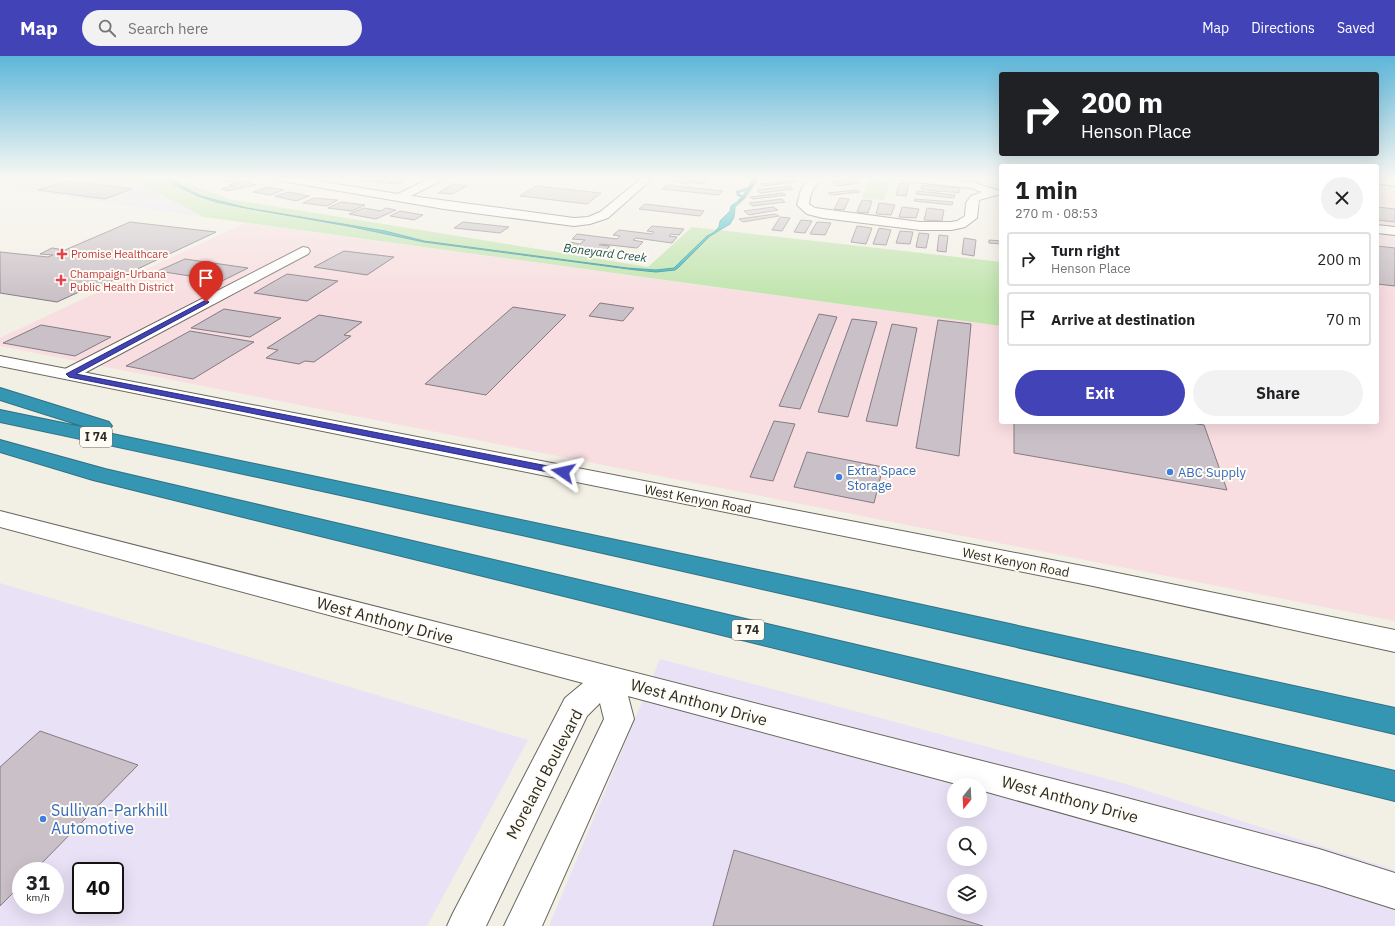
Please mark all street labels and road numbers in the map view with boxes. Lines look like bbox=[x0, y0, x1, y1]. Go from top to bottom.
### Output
road number: I 74 bbox=[80, 427, 112, 447]
street label: West Kenyon Road bbox=[643, 481, 753, 518]
street label: West Kenyon Road bbox=[961, 544, 1071, 581]
street label: West Anthony Drive bbox=[314, 592, 456, 648]
road number: I 74 bbox=[732, 620, 764, 640]
street label: West Anthony Drive bbox=[628, 674, 770, 730]
street label: Moreland Boulevard bbox=[501, 706, 587, 842]
street label: West Anthony Drive bbox=[999, 771, 1141, 827]

